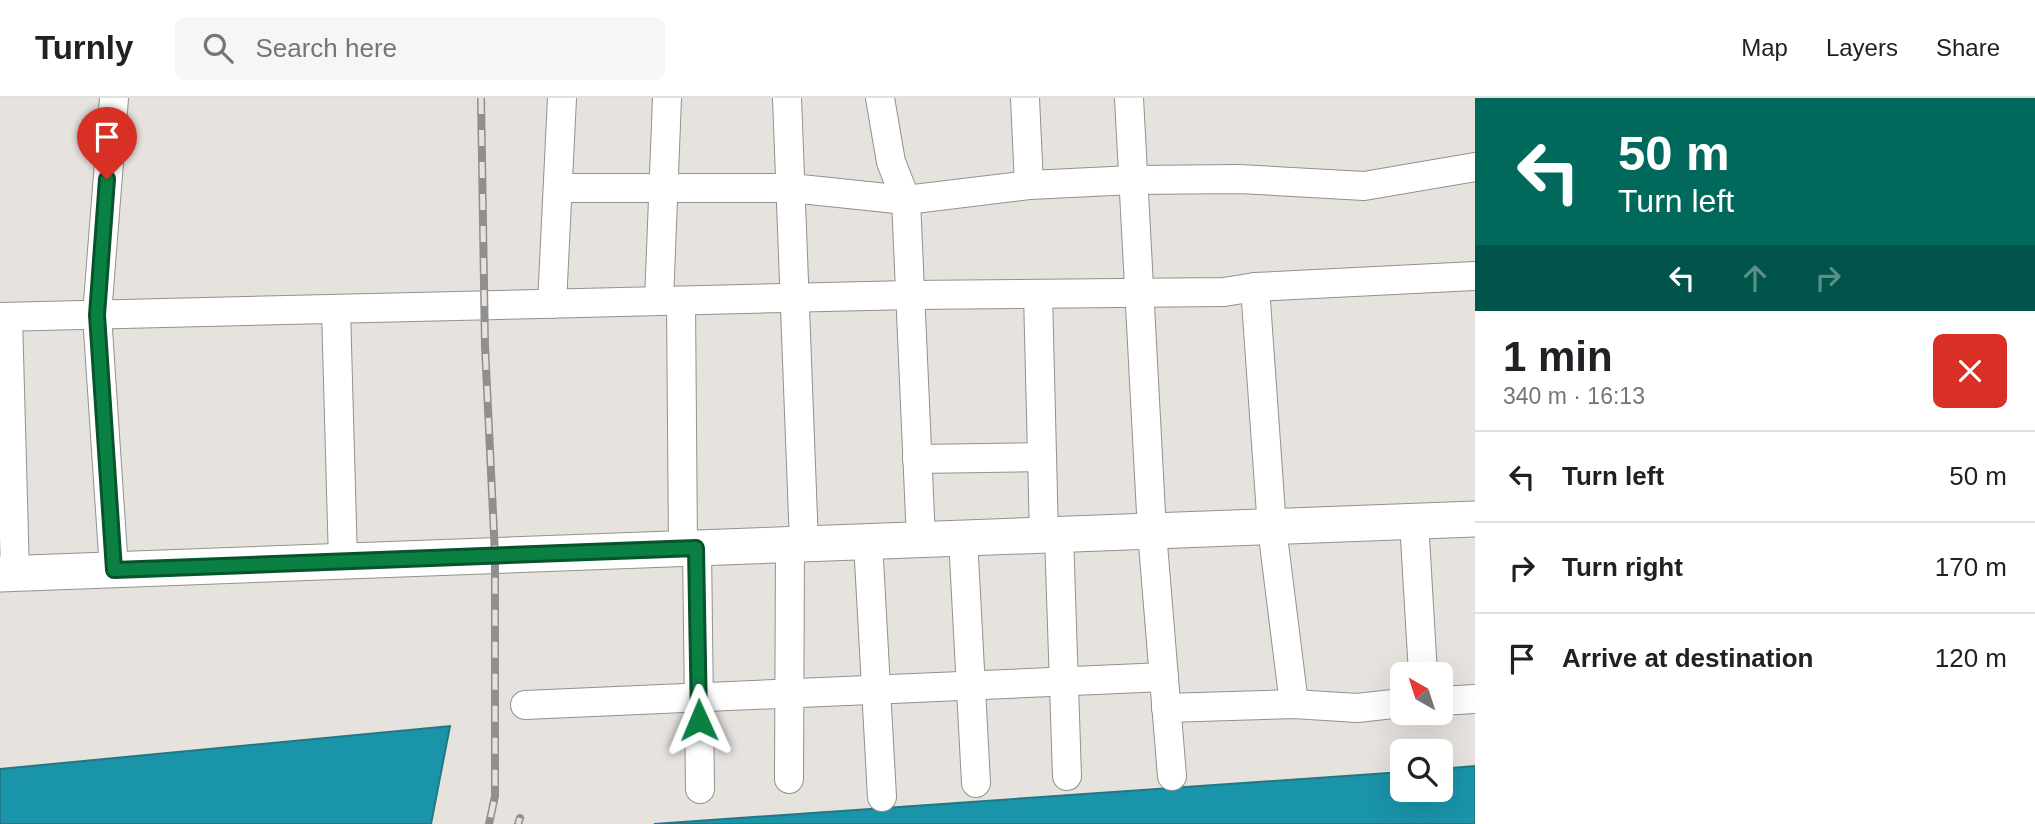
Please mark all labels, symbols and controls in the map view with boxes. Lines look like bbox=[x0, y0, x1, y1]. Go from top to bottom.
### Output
search box bbox=[175, 17, 665, 80]
text: Turnly bbox=[35, 29, 133, 66]
icon: search bbox=[199, 29, 237, 67]
text: Search here bbox=[255, 33, 397, 63]
text: Map bbox=[1741, 34, 1788, 61]
text: Layers bbox=[1826, 34, 1898, 61]
text: Share bbox=[1936, 34, 2000, 61]
pin bbox=[77, 107, 137, 179]
icon: arrive bbox=[88, 118, 126, 156]
icon: left bbox=[1503, 126, 1594, 217]
text: 50 m bbox=[1618, 126, 1730, 180]
text: Turn left bbox=[1618, 183, 1734, 219]
icon: left bbox=[1663, 259, 1701, 297]
icon: ahead bbox=[1736, 259, 1774, 297]
icon: right bbox=[1809, 259, 1847, 297]
text: 1 min bbox=[1503, 333, 1613, 380]
button: close bbox=[1933, 334, 2007, 408]
text: 340 m · 16:13 bbox=[1503, 383, 1645, 409]
icon: left bbox=[1503, 458, 1541, 496]
text: Turn left bbox=[1562, 461, 1664, 491]
text: 50 m bbox=[1949, 461, 2007, 491]
icon: right bbox=[1503, 549, 1541, 587]
text: Turn right bbox=[1562, 552, 1683, 582]
text: 170 m bbox=[1935, 552, 2007, 582]
icon: arrive bbox=[1503, 640, 1541, 678]
text: Arrive at destination bbox=[1562, 643, 1813, 673]
text: 120 m bbox=[1935, 643, 2007, 673]
north arrow bbox=[1390, 662, 1452, 724]
map controls bbox=[1390, 662, 1453, 802]
position arrow bbox=[662, 683, 736, 757]
button: search bbox=[1390, 739, 1453, 802]

